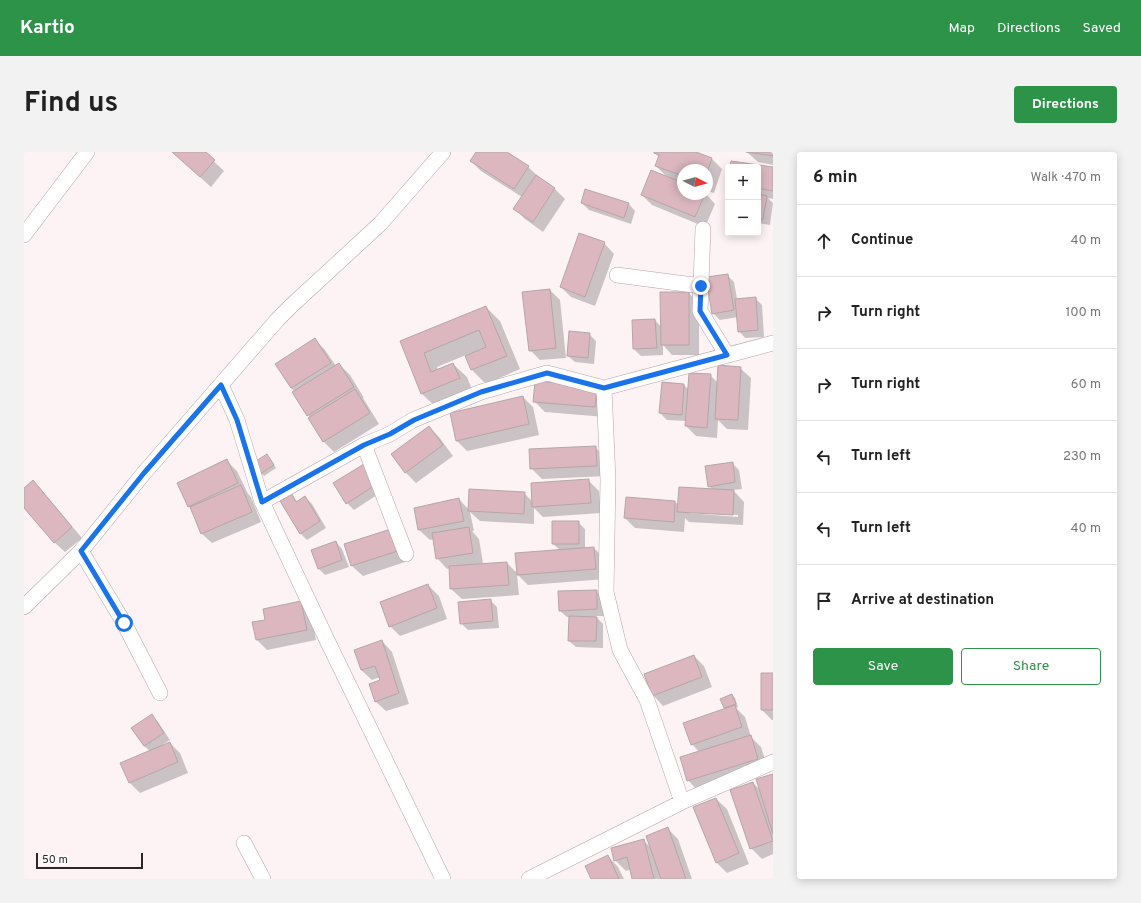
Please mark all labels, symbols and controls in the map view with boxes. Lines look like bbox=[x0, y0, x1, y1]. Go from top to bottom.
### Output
text: Kartio bbox=[20, 16, 75, 40]
text: Map bbox=[949, 20, 975, 37]
text: Directions bbox=[997, 20, 1061, 37]
text: Saved bbox=[1083, 20, 1121, 37]
text: Find us bbox=[24, 86, 118, 122]
button: Directions bbox=[1014, 86, 1117, 123]
north arrow bbox=[677, 164, 713, 200]
map controls bbox=[725, 164, 761, 236]
button: + bbox=[725, 164, 761, 200]
text: 6 min bbox=[813, 167, 857, 189]
text: Walk · 470 m bbox=[1030, 170, 1101, 186]
button: − bbox=[725, 200, 761, 236]
icon: ahead bbox=[813, 230, 835, 252]
text: Continue bbox=[851, 231, 913, 250]
text: 40 m bbox=[1071, 233, 1101, 249]
route end bbox=[692, 277, 710, 295]
icon: right bbox=[813, 302, 835, 324]
text: Turn right bbox=[851, 303, 920, 322]
text: 100 m bbox=[1065, 305, 1101, 321]
icon: right bbox=[813, 374, 835, 396]
text: Turn right bbox=[851, 375, 920, 394]
text: 60 m bbox=[1071, 377, 1101, 393]
icon: left bbox=[813, 446, 835, 468]
text: Turn left bbox=[851, 447, 911, 466]
text: 230 m bbox=[1063, 449, 1101, 465]
icon: left bbox=[813, 518, 835, 540]
text: Turn left bbox=[851, 519, 911, 538]
text: 40 m bbox=[1071, 521, 1101, 537]
icon: arrive bbox=[813, 590, 835, 612]
text: Arrive at destination bbox=[851, 591, 994, 610]
route start bbox=[115, 614, 133, 632]
button: Save bbox=[813, 648, 953, 685]
button: Share bbox=[961, 648, 1101, 685]
scale bar bbox=[36, 851, 143, 870]
text: 50 m bbox=[42, 853, 68, 867]

